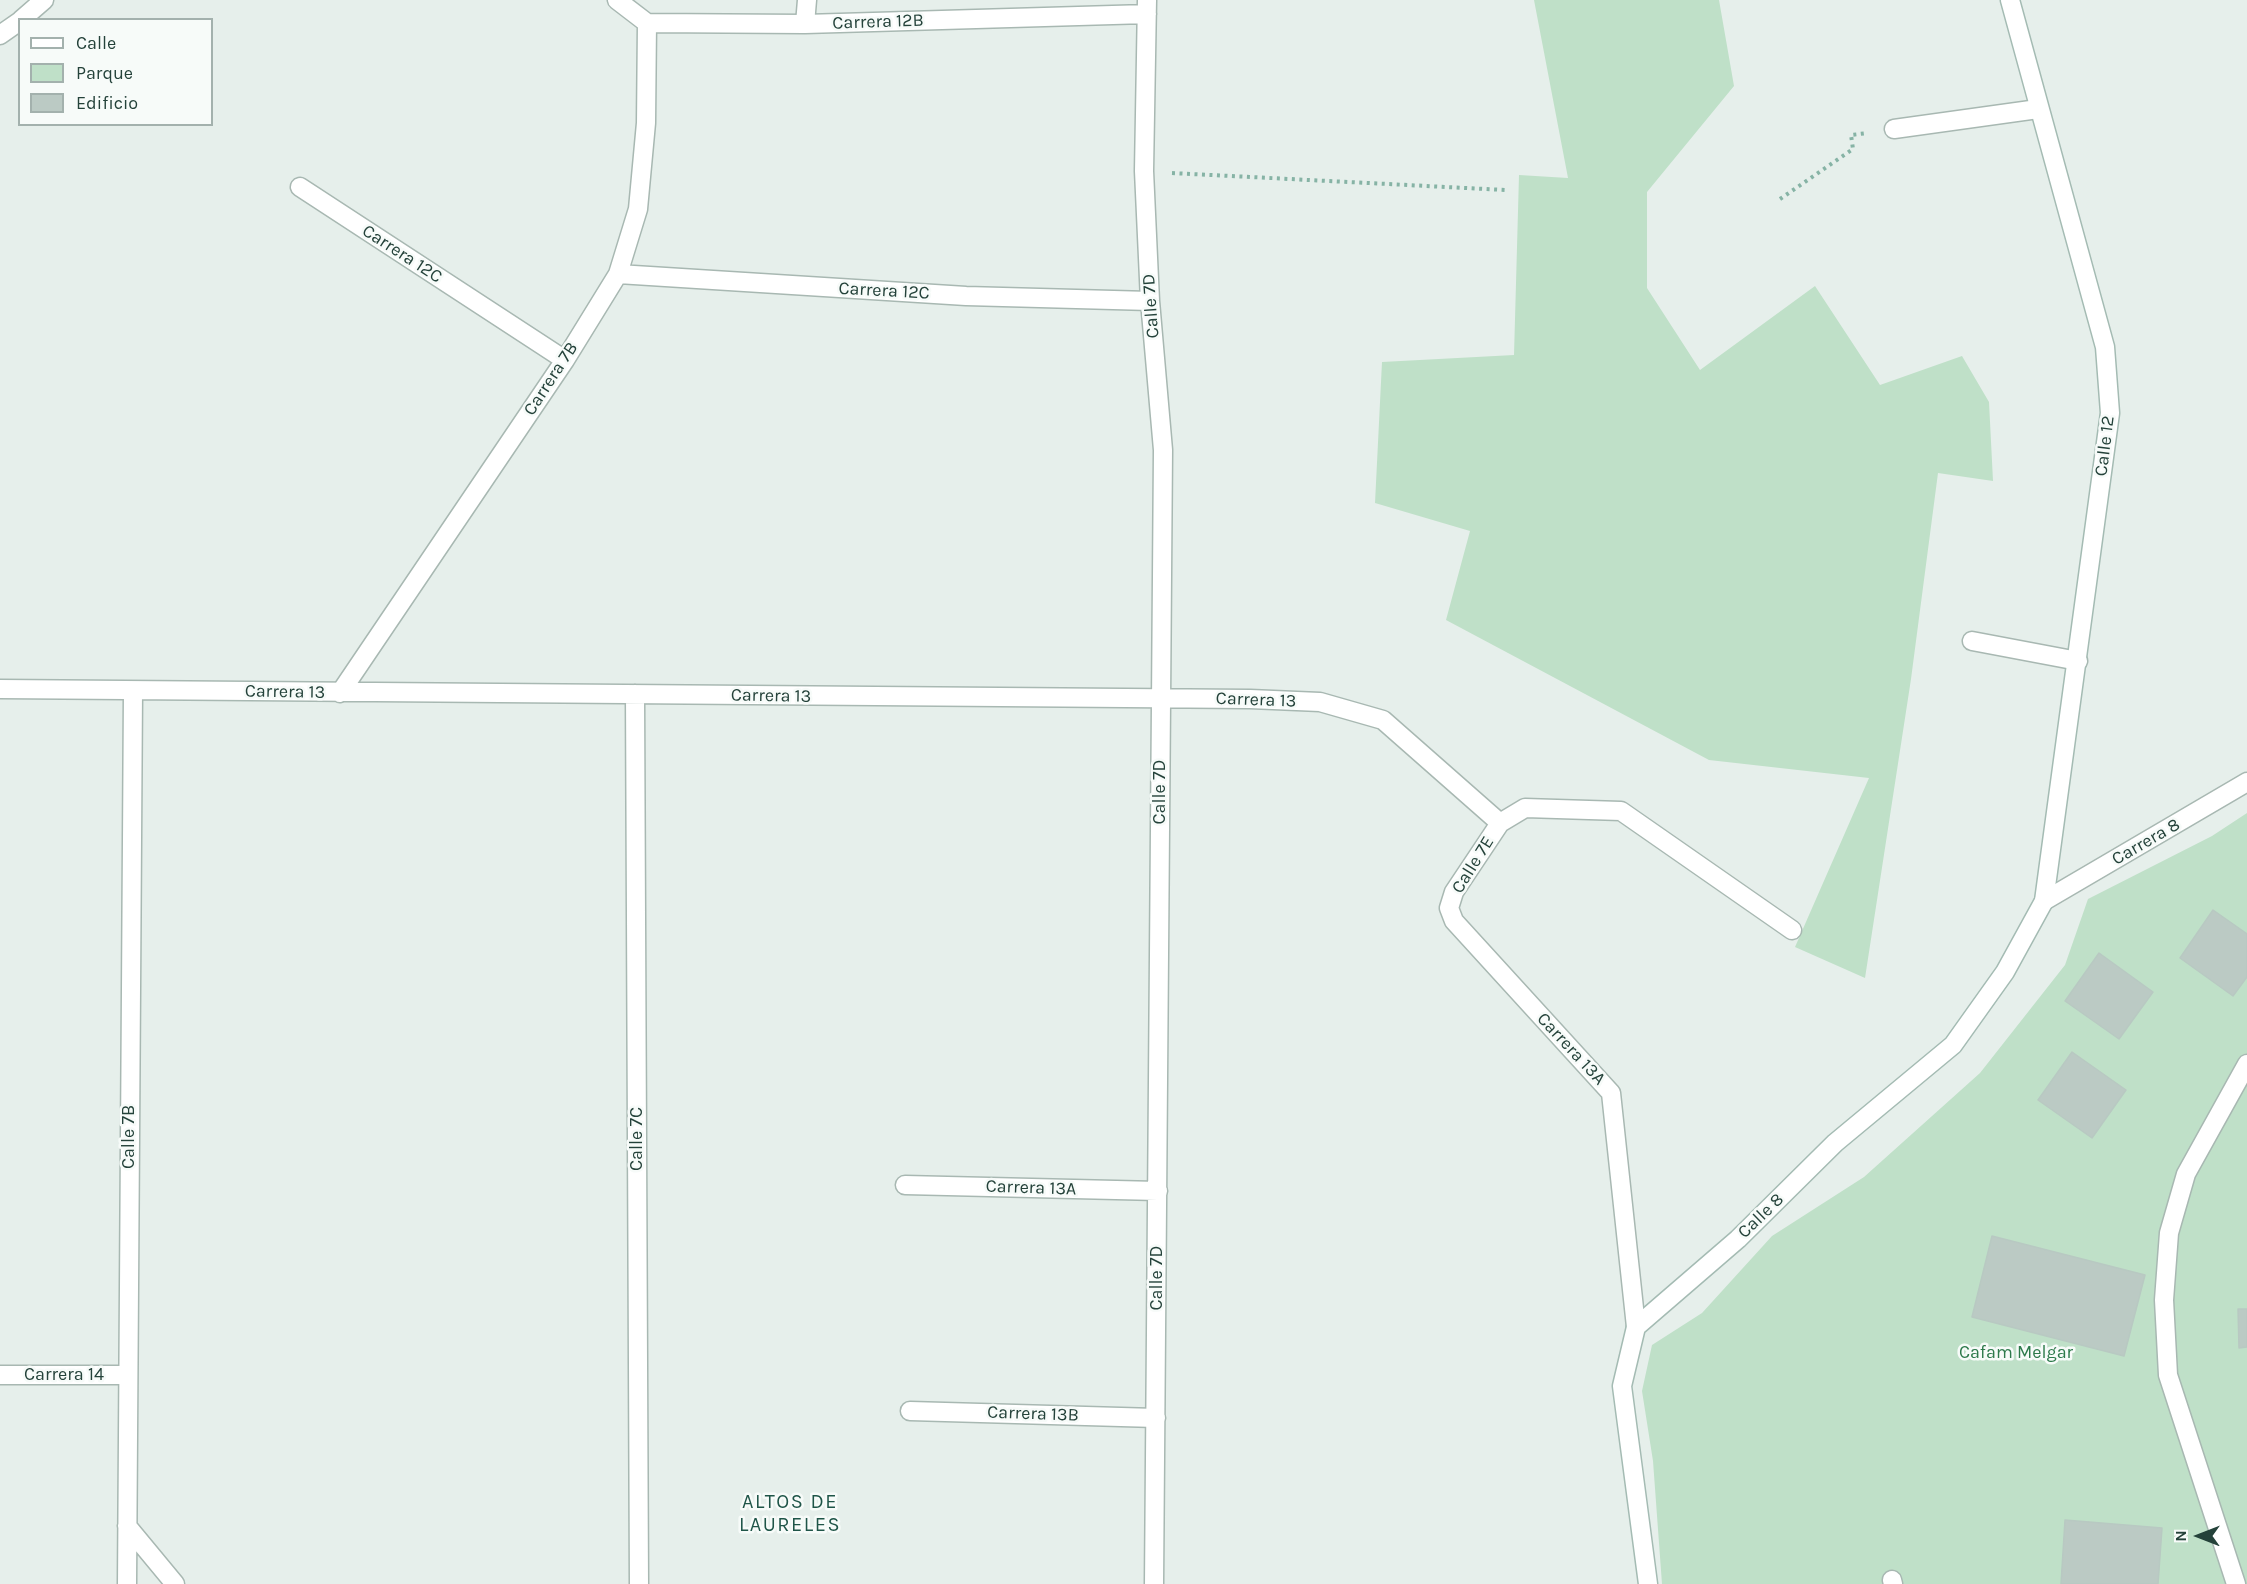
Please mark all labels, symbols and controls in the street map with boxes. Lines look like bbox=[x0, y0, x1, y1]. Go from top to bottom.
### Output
street label: Carrera 12B bbox=[832, 10, 924, 34]
legend bbox=[18, 18, 213, 126]
text: Calle bbox=[76, 32, 116, 54]
text: Parque bbox=[76, 62, 133, 84]
text: Edificio bbox=[76, 92, 138, 114]
street label: Carrera 12C bbox=[358, 220, 446, 288]
street label: Calle 7D bbox=[1138, 273, 1164, 339]
street label: Carrera 12C bbox=[838, 278, 930, 304]
street label: Carrera 7B bbox=[519, 338, 583, 420]
street label: Calle 12 bbox=[2091, 414, 2119, 478]
street label: Carrera 13 bbox=[245, 680, 325, 704]
street label: Carrera 13 bbox=[731, 684, 811, 708]
street label: Carrera 13 bbox=[1215, 688, 1297, 712]
street label: Calle 7D bbox=[1149, 760, 1171, 824]
street label: Carrera 8 bbox=[2108, 814, 2184, 870]
street label: Calle 7E bbox=[1447, 833, 1499, 897]
street label: Carrera 13A bbox=[1532, 1008, 1610, 1090]
street label: Calle 7B bbox=[118, 1105, 140, 1169]
street label: Calle 7C bbox=[626, 1107, 648, 1171]
street label: Carrera 13A bbox=[985, 1176, 1077, 1200]
street label: Calle 8 bbox=[1733, 1189, 1789, 1243]
street label: Calle 7D bbox=[1146, 1246, 1168, 1310]
park label: Cafam Melgar bbox=[1959, 1342, 2073, 1364]
street label: Carrera 14 bbox=[24, 1364, 104, 1386]
street label: Carrera 13B bbox=[987, 1402, 1079, 1426]
district label: ALTOS DE LAURELES bbox=[739, 1490, 841, 1537]
north arrow bbox=[2169, 1506, 2229, 1566]
text: N bbox=[2171, 1530, 2190, 1542]

